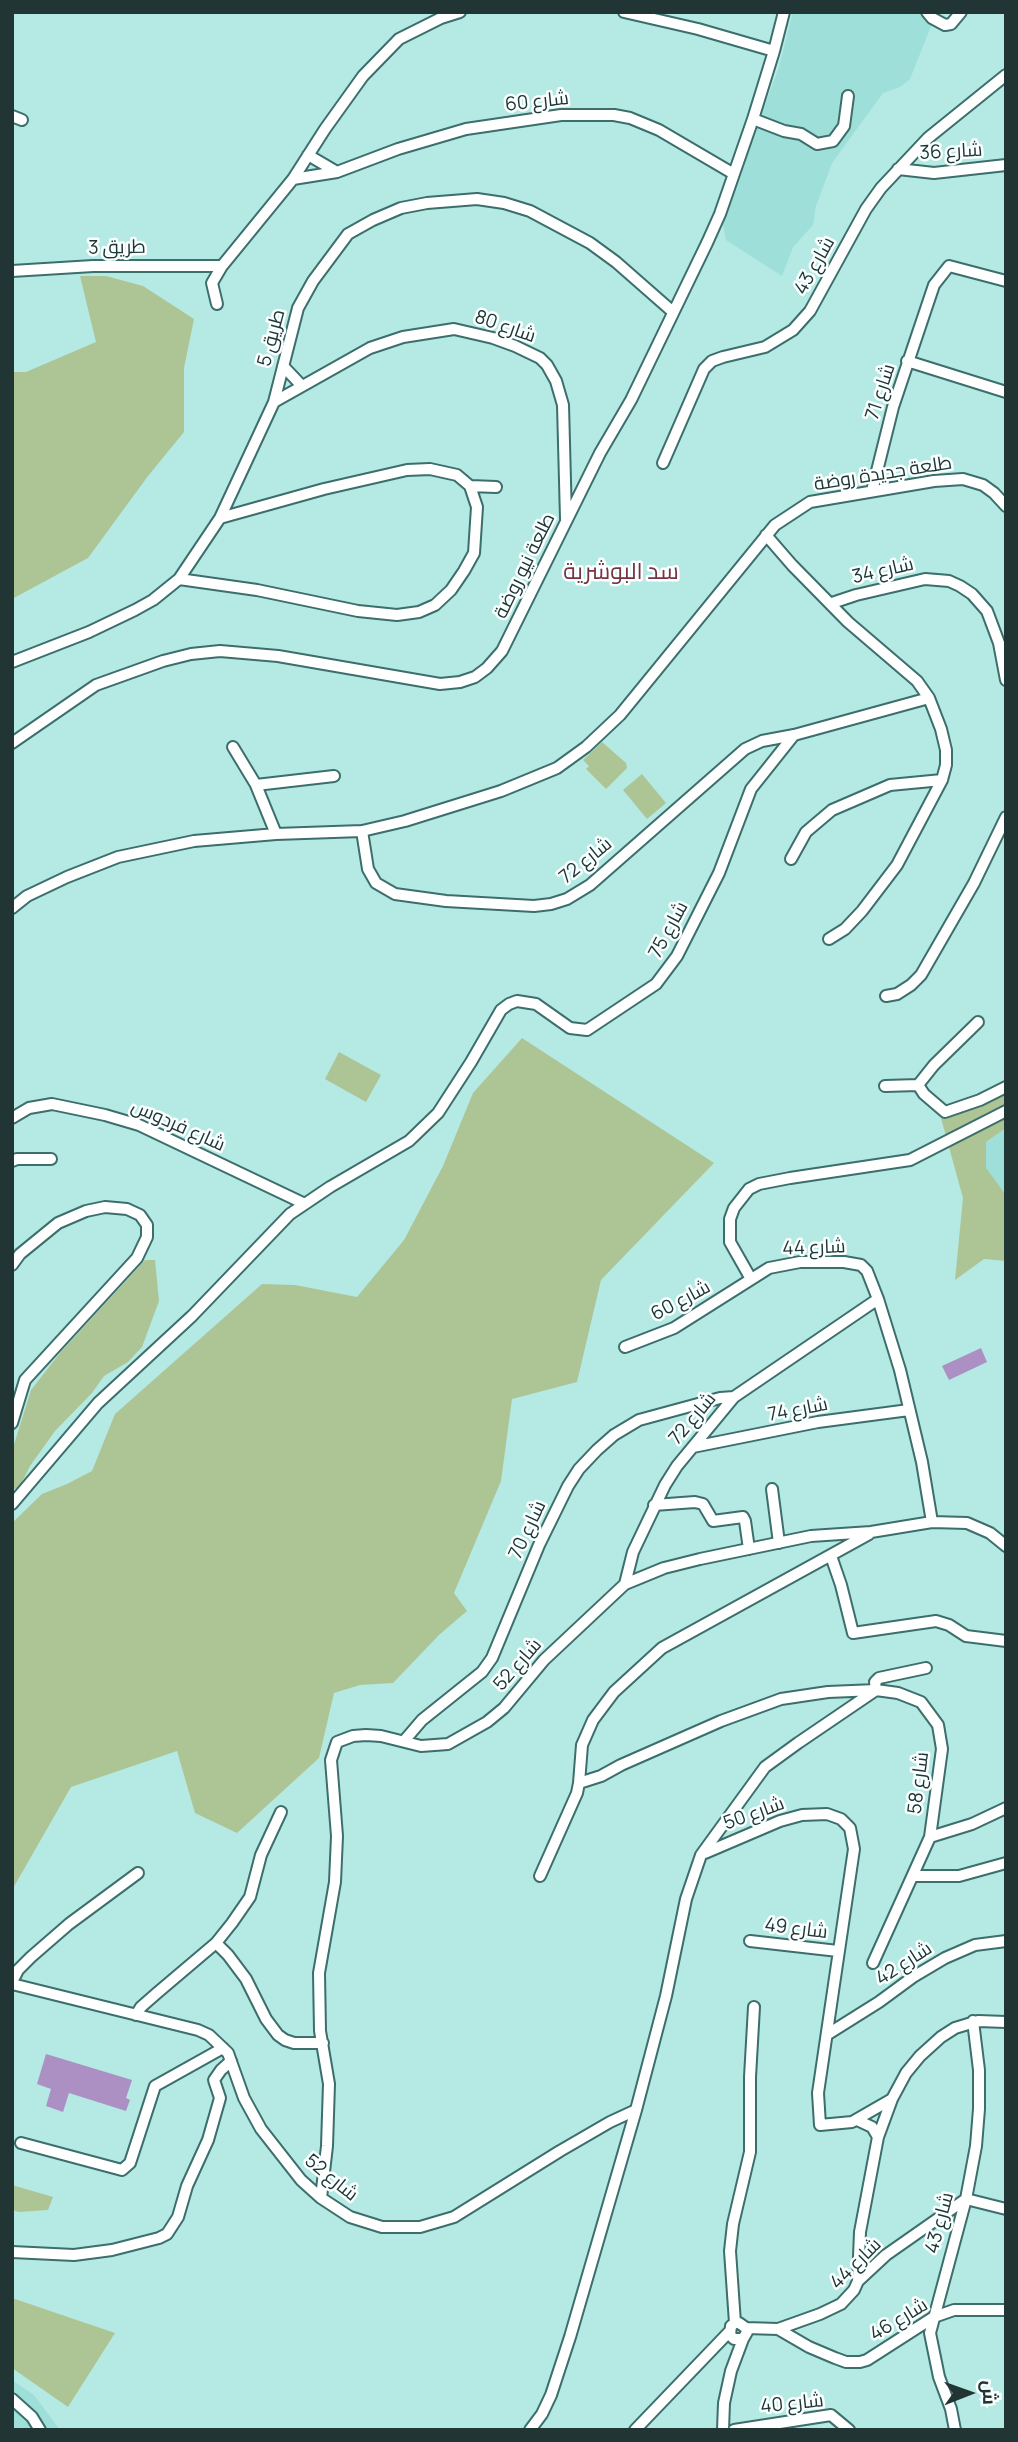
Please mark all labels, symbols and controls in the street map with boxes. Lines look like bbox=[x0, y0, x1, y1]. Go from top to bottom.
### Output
street label: شارع 60 bbox=[504, 87, 570, 117]
street label: شارع 36 bbox=[919, 139, 983, 165]
street label: شارع 43 bbox=[790, 233, 840, 299]
street label: طريق 3 bbox=[88, 236, 146, 260]
street label: شارع 80 bbox=[471, 306, 539, 348]
street label: طريق 5 bbox=[253, 307, 291, 369]
street label: شارع 71 bbox=[861, 361, 901, 423]
street label: طلعة جديدة روضة bbox=[812, 452, 954, 496]
street label: طلعة نيو روضة bbox=[490, 510, 560, 622]
street label: شارع 34 bbox=[850, 553, 916, 589]
district label: سد البوشرية bbox=[563, 559, 679, 587]
street label: شارع 72 bbox=[555, 833, 617, 889]
street label: شارع 75 bbox=[645, 898, 693, 962]
street label: شارع فردوس bbox=[128, 1095, 228, 1157]
street label: شارع 44 bbox=[782, 1236, 846, 1260]
street label: شارع 60 bbox=[647, 1276, 715, 1326]
street label: شارع 72 bbox=[665, 1388, 721, 1450]
street label: شارع 74 bbox=[766, 1393, 830, 1427]
street label: شارع 70 bbox=[505, 1497, 551, 1563]
street label: شارع 52 bbox=[489, 1634, 547, 1696]
street label: شارع 58 bbox=[904, 1751, 934, 1815]
street label: شارع 50 bbox=[720, 1792, 788, 1836]
street label: شارع 49 bbox=[763, 1914, 829, 1944]
street label: شارع 42 bbox=[872, 1937, 936, 1991]
street label: شارع 52 bbox=[300, 2150, 362, 2206]
street label: شارع 43 bbox=[921, 2190, 959, 2256]
street label: شارع 44 bbox=[826, 2234, 886, 2294]
street label: شارع 46 bbox=[866, 2294, 932, 2346]
north arrow bbox=[934, 2358, 1004, 2428]
text: ش bbox=[977, 2380, 1003, 2405]
street label: شارع 40 bbox=[759, 2389, 825, 2419]

